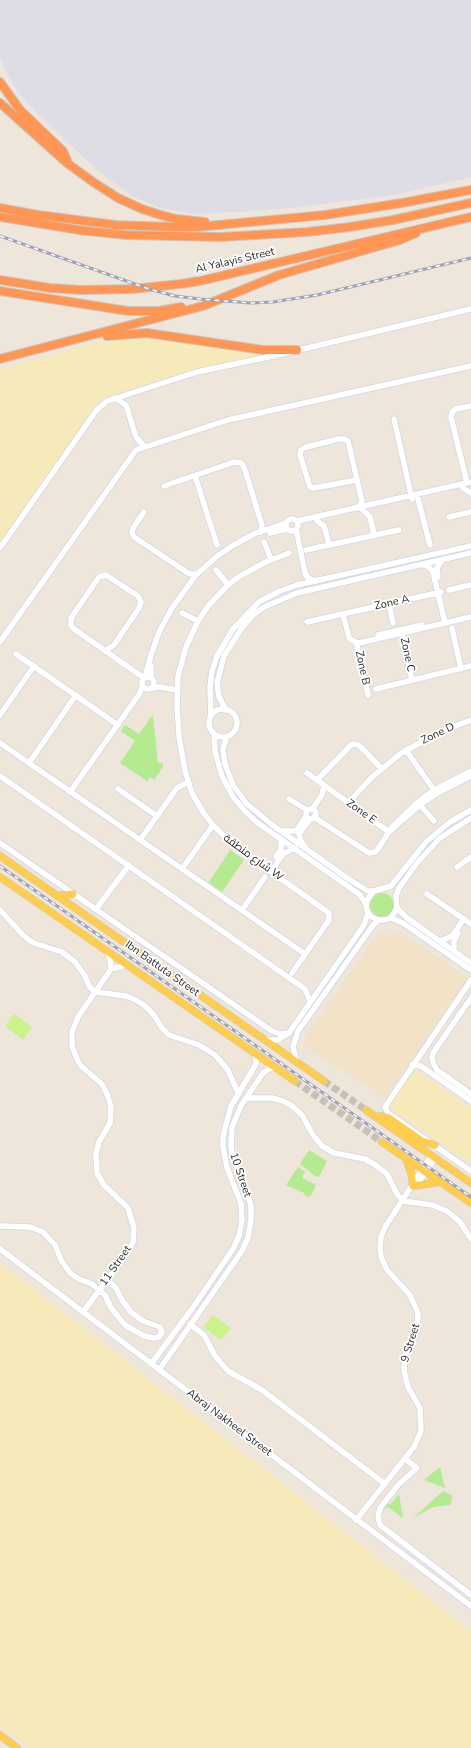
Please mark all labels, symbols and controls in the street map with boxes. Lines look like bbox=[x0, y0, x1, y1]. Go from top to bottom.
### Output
street label: Al Yalayis Street bbox=[194, 245, 276, 277]
street label: Zone A bbox=[373, 593, 411, 613]
street label: Zone C bbox=[397, 637, 417, 673]
street label: Zone B bbox=[352, 650, 372, 686]
street label: Zone D bbox=[419, 721, 457, 747]
street label: Zone E bbox=[343, 797, 379, 827]
street label: شارع منطقة W bbox=[220, 832, 286, 884]
street label: Ibn Battuta Street bbox=[122, 938, 202, 1000]
street label: 10 Street bbox=[226, 1151, 254, 1199]
street label: 11 Street bbox=[97, 1243, 135, 1289]
street label: 9 Street bbox=[399, 1322, 423, 1364]
street label: Abraj Nakheel Street bbox=[184, 1387, 274, 1459]

